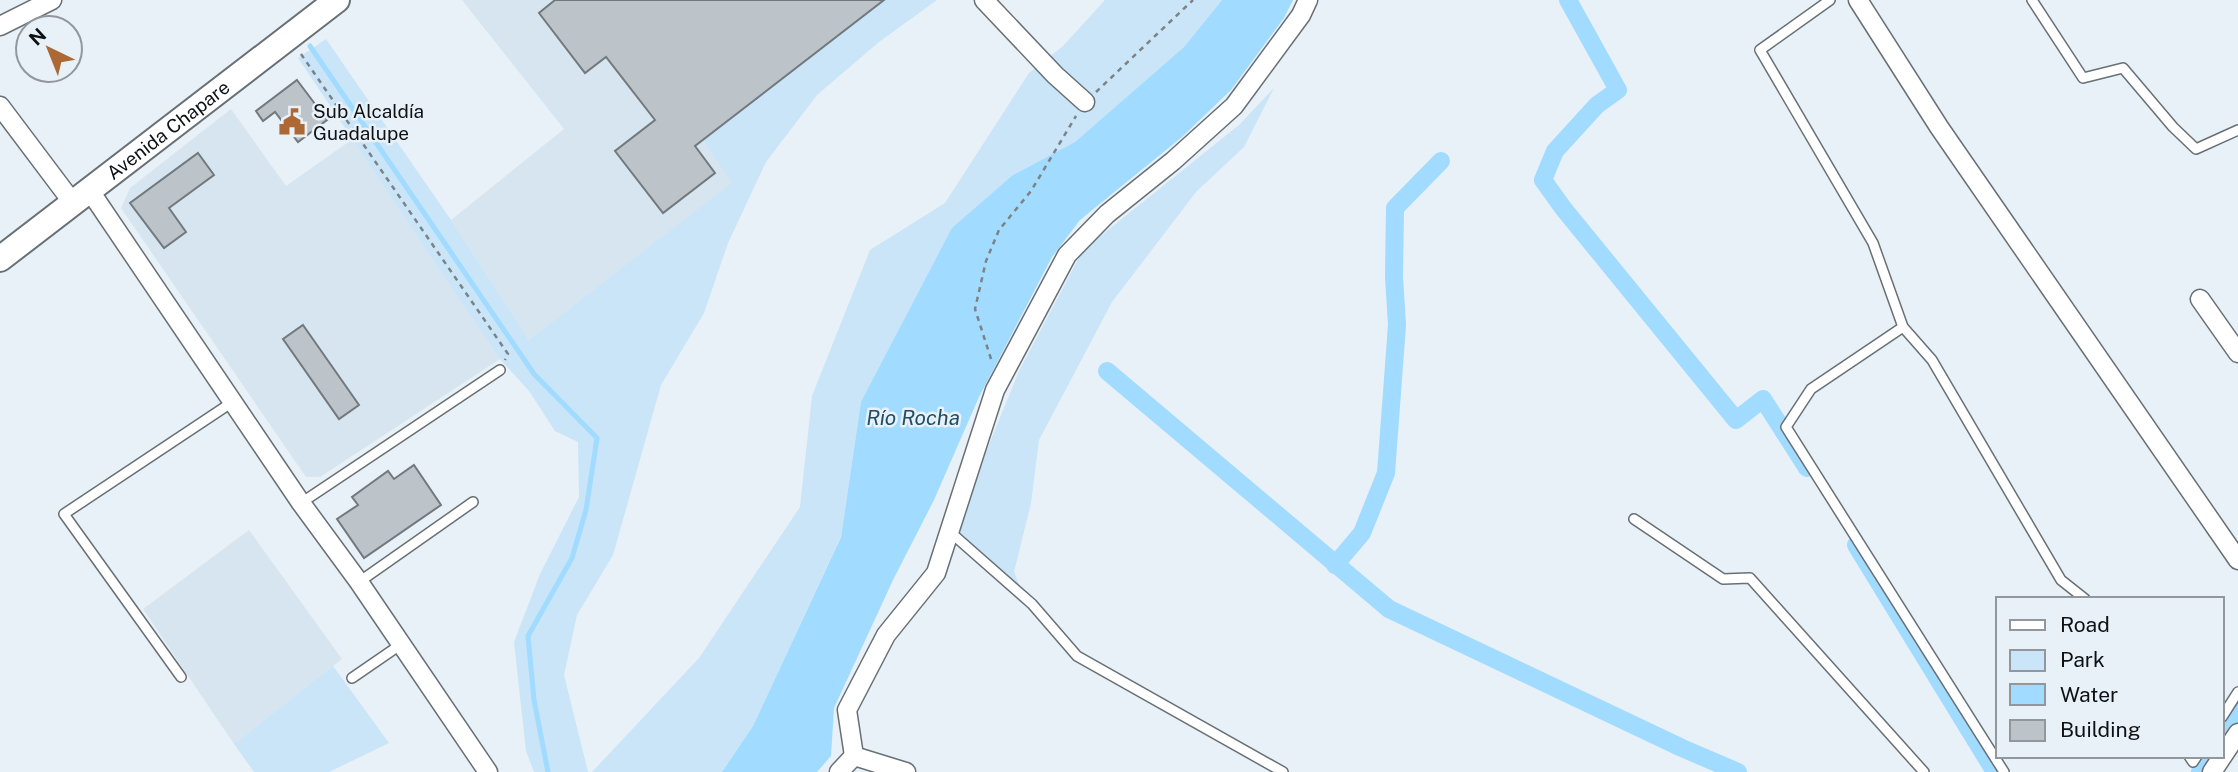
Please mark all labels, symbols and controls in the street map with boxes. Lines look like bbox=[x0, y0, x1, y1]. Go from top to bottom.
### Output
north arrow bbox=[14, 14, 84, 84]
text: N bbox=[24, 23, 50, 50]
street label: Avenida Chapare bbox=[102, 76, 234, 184]
place label: Sub Alcaldía Guadalupe bbox=[313, 100, 424, 144]
public building icon: Sub Alcaldía Guadalupe bbox=[277, 107, 307, 137]
water label: Río Rocha bbox=[866, 405, 960, 430]
legend bbox=[1996, 597, 2224, 758]
text: Road bbox=[2060, 612, 2110, 637]
text: Park bbox=[2060, 647, 2105, 672]
text: Water bbox=[2060, 682, 2118, 707]
text: Building bbox=[2060, 717, 2141, 742]

